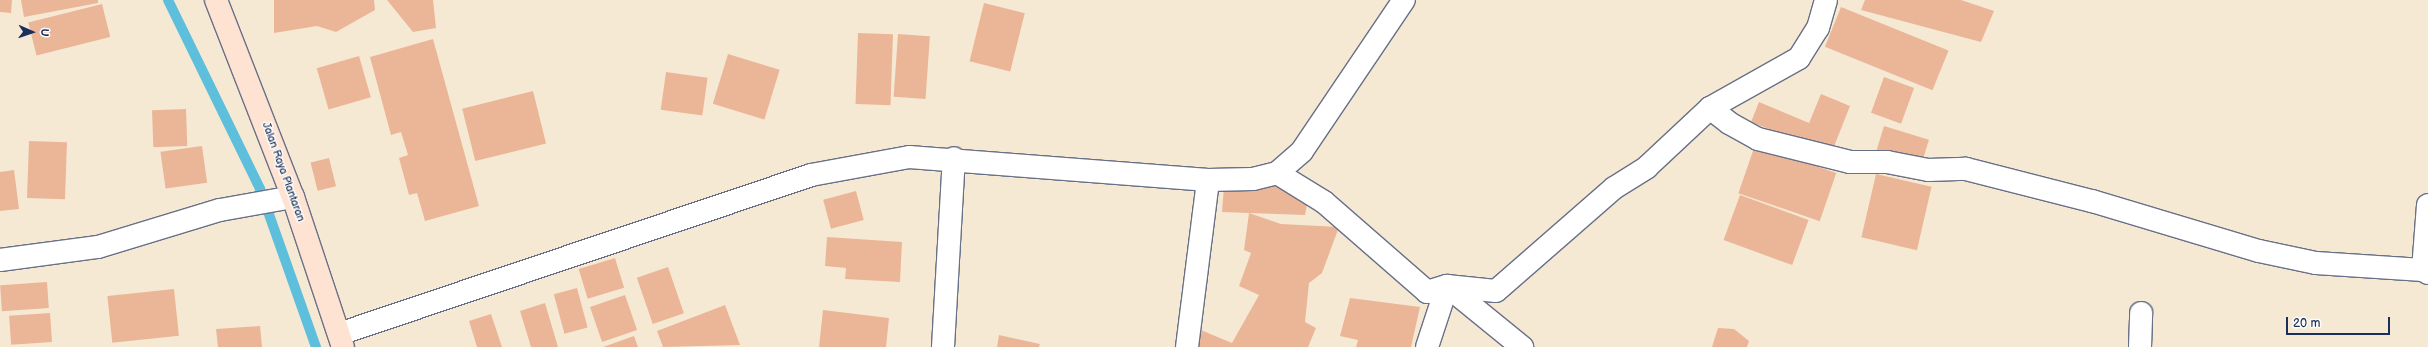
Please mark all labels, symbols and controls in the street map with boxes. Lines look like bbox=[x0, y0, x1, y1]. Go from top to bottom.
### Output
north arrow bbox=[12, 12, 52, 52]
text: U bbox=[38, 28, 51, 37]
street label: Jalan Raya Plantaran bbox=[259, 121, 307, 223]
scale bar bbox=[2288, 309, 2392, 335]
text: 20 m bbox=[2293, 316, 2320, 331]

